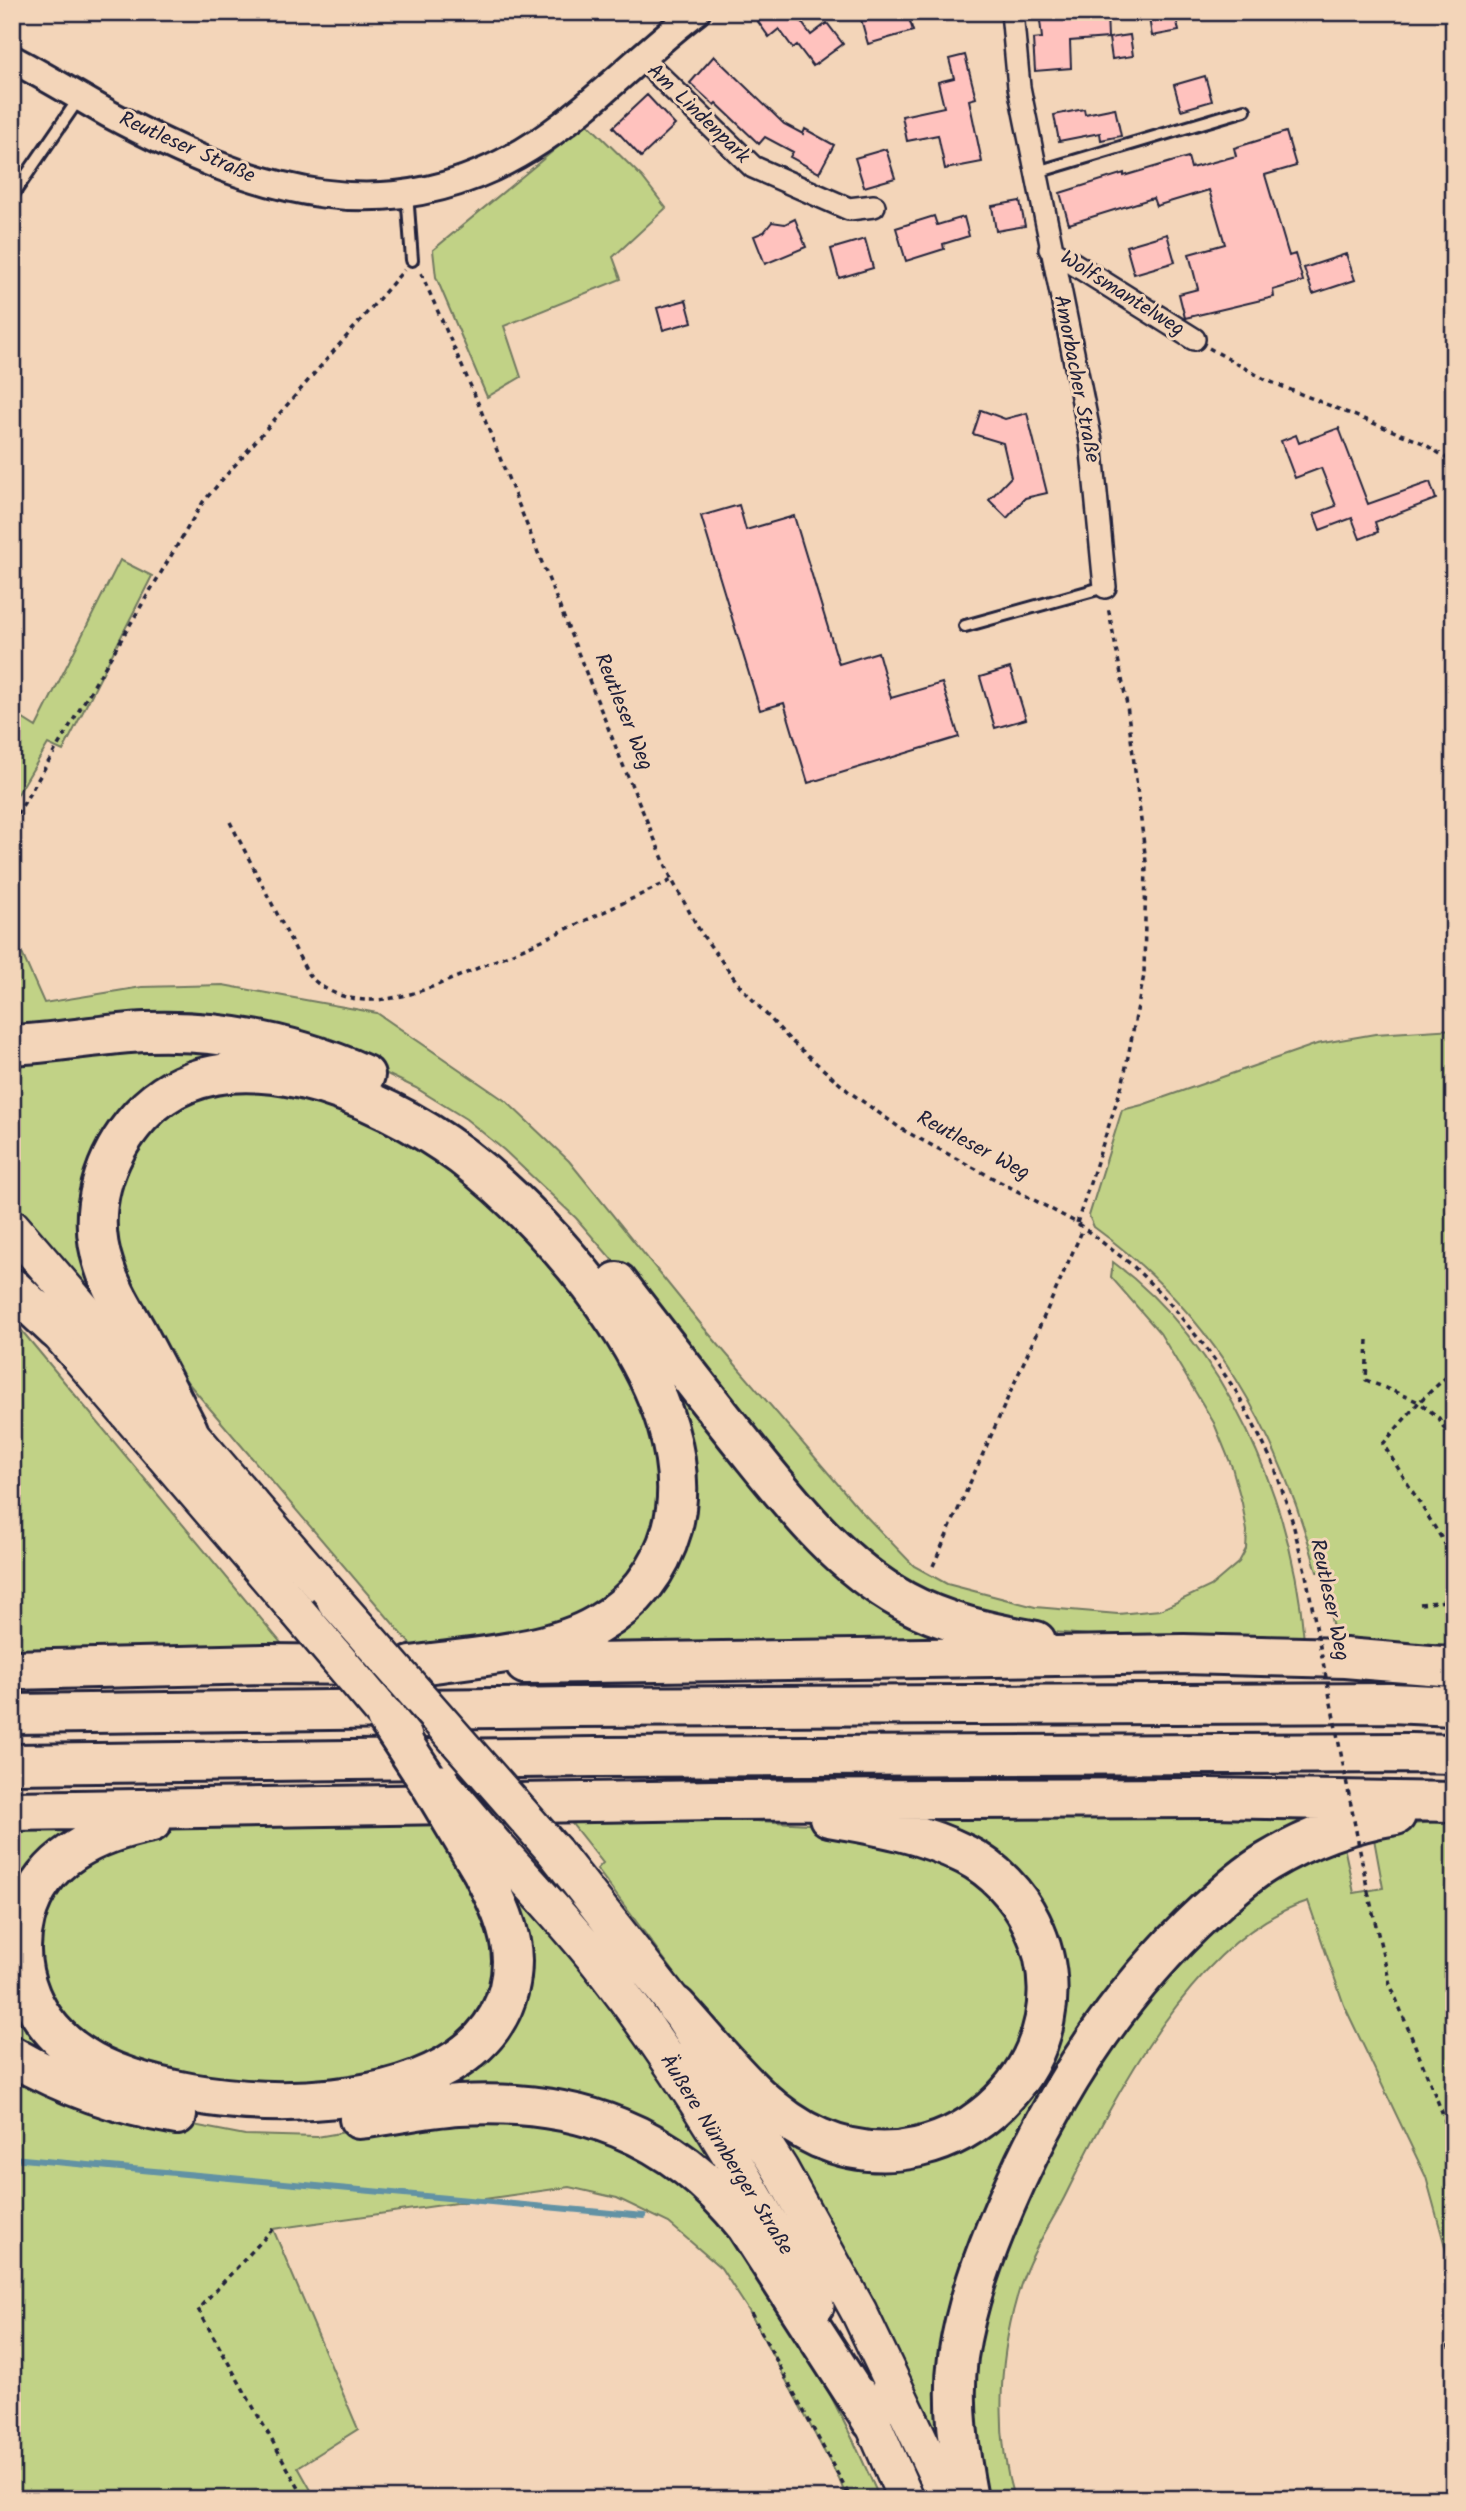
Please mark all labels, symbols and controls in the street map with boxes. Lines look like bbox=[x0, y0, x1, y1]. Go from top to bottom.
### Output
street label: Am Lindenpark bbox=[639, 56, 758, 172]
street label: Reutleser Straße bbox=[114, 103, 261, 193]
street label: Wolfsmantelweg bbox=[1053, 242, 1191, 346]
street label: Amorbacher Straße bbox=[1044, 292, 1109, 466]
street label: Reutleser Weg bbox=[584, 648, 662, 776]
street label: Reutleser Weg bbox=[910, 1102, 1036, 1190]
street label: Reutleser Weg bbox=[1300, 1536, 1358, 1664]
street label: Äußere Nürnberger Straße bbox=[651, 2048, 802, 2263]

